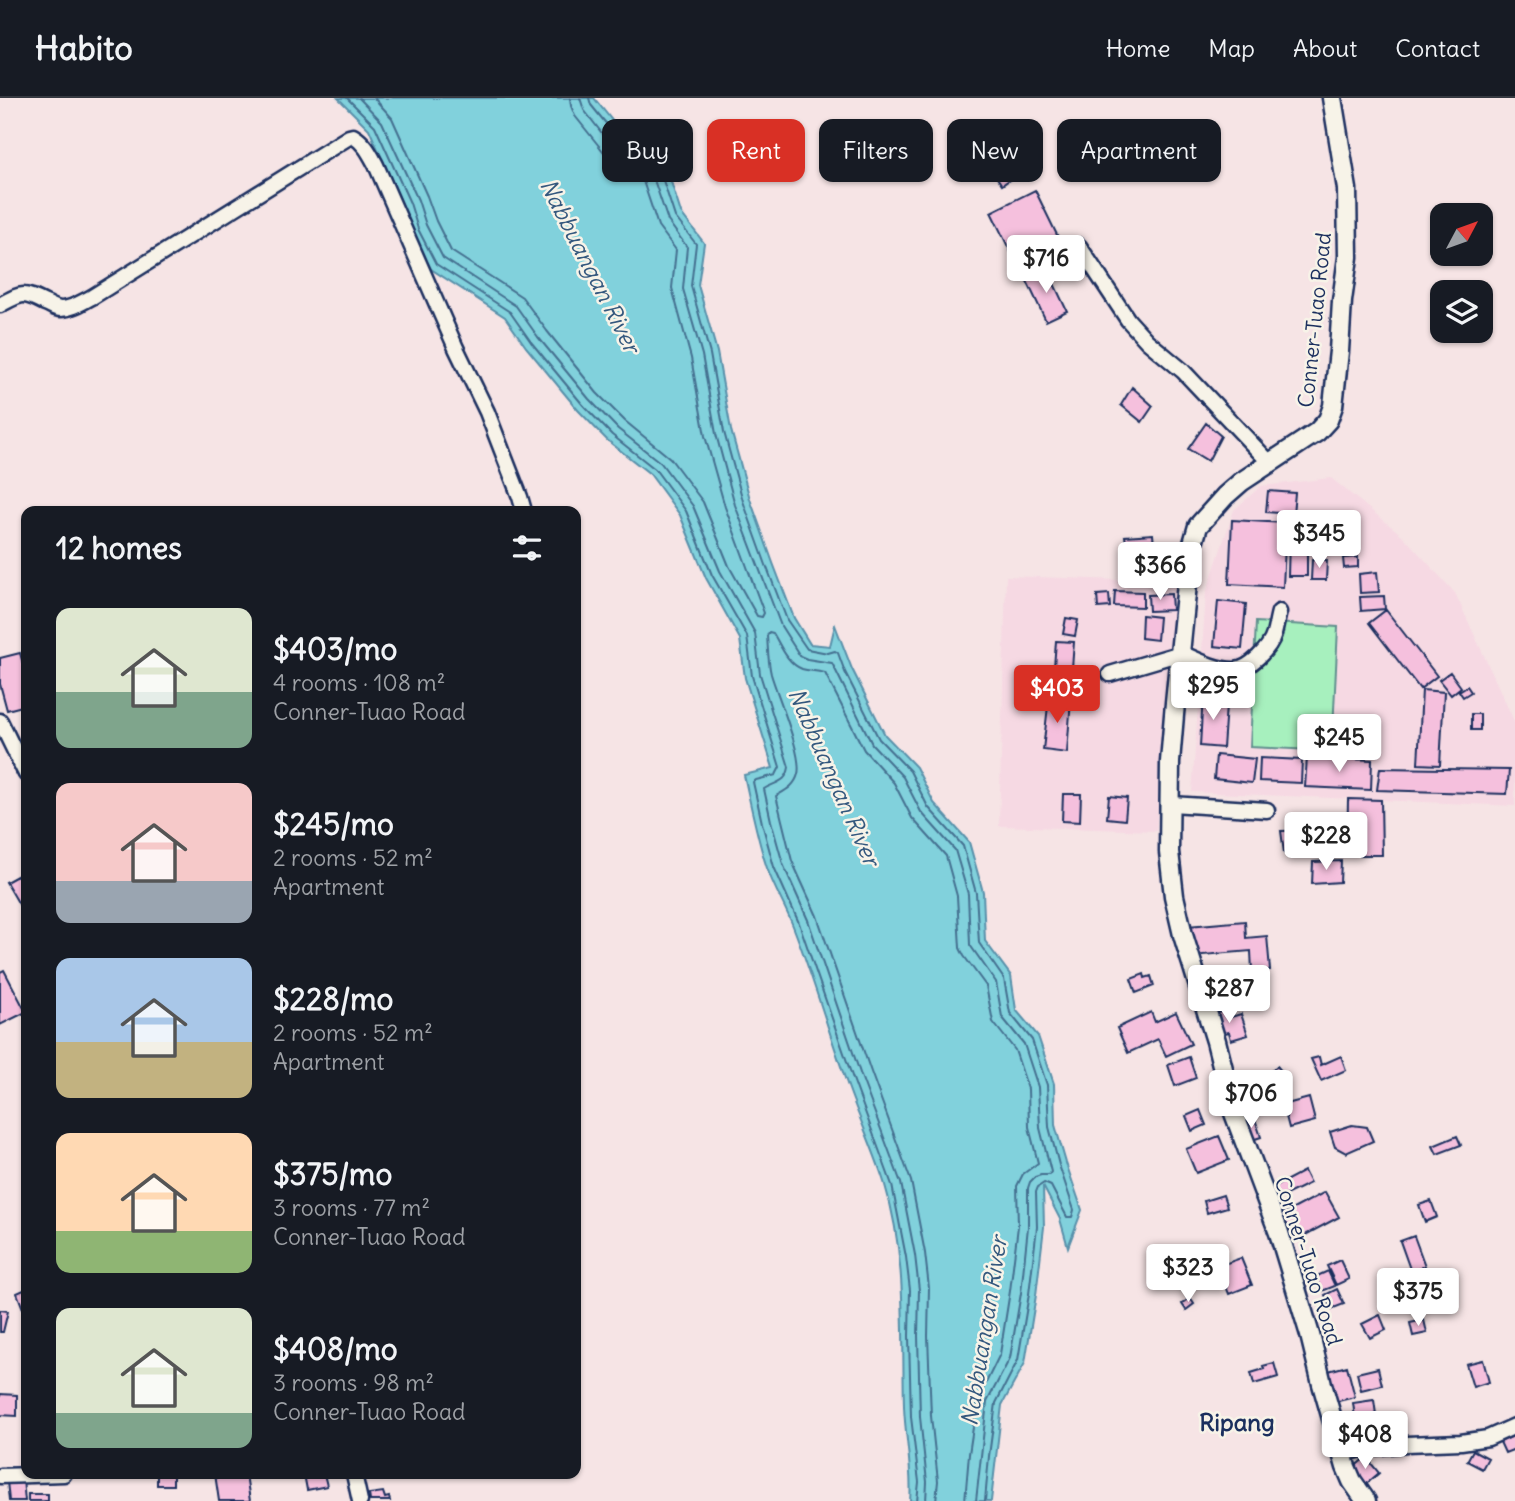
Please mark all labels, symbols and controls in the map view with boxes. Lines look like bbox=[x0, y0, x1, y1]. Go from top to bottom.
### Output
text: Habito bbox=[35, 27, 133, 69]
text: Home bbox=[1106, 33, 1170, 63]
text: Map bbox=[1208, 33, 1255, 63]
text: About bbox=[1293, 33, 1357, 63]
text: Contact bbox=[1395, 33, 1480, 63]
chip: Buy bbox=[602, 119, 693, 182]
chip: Rent bbox=[707, 119, 805, 182]
chip: Filters bbox=[819, 119, 933, 182]
chip: New bbox=[947, 119, 1043, 182]
chip: Apartment bbox=[1057, 119, 1221, 182]
water label: Nabbuangan River bbox=[534, 174, 648, 360]
north arrow bbox=[1430, 203, 1493, 266]
map controls bbox=[1430, 203, 1493, 343]
street label: Conner-Tuao Road bbox=[1292, 231, 1337, 409]
pin: $716 bbox=[1005, 236, 1087, 295]
text: $716 bbox=[1023, 243, 1069, 272]
button: layers bbox=[1430, 280, 1493, 343]
pin: $345 bbox=[1278, 510, 1360, 570]
text: $345 bbox=[1293, 518, 1345, 547]
text: 12 homes bbox=[56, 529, 182, 567]
icon: filters bbox=[508, 529, 546, 567]
pin: $366 bbox=[1119, 542, 1201, 602]
text: $366 bbox=[1134, 550, 1186, 579]
text: $403/mo bbox=[273, 630, 397, 668]
icon: home bbox=[112, 636, 196, 720]
pin: $295 bbox=[1172, 662, 1254, 722]
pin: $403 bbox=[1016, 666, 1098, 725]
text: 4 rooms · 108 m² bbox=[273, 668, 445, 697]
text: $295 bbox=[1187, 670, 1239, 699]
text: $403 bbox=[1030, 673, 1084, 702]
water label: Nabbuangan River bbox=[782, 683, 888, 873]
text: Conner-Tuao Road bbox=[273, 697, 466, 726]
pin: $245 bbox=[1298, 714, 1380, 774]
text: $245 bbox=[1313, 722, 1365, 751]
text: $245/mo bbox=[273, 805, 394, 843]
icon: home bbox=[112, 811, 196, 895]
pin: $228 bbox=[1285, 812, 1367, 872]
text: $228 bbox=[1300, 820, 1352, 849]
text: 2 rooms · 52 m² bbox=[273, 843, 433, 872]
text: Apartment bbox=[273, 872, 385, 901]
pin: $287 bbox=[1188, 965, 1270, 1025]
text: $287 bbox=[1204, 973, 1254, 1002]
text: $228/mo bbox=[273, 980, 393, 1018]
icon: home bbox=[112, 986, 196, 1070]
text: 2 rooms · 52 m² bbox=[273, 1018, 433, 1047]
text: Apartment bbox=[273, 1047, 385, 1076]
pin: $706 bbox=[1210, 1070, 1292, 1130]
text: $706 bbox=[1225, 1078, 1277, 1107]
text: $375/mo bbox=[273, 1155, 392, 1193]
icon: home bbox=[112, 1161, 196, 1245]
street label: Conner-Tuao Road bbox=[1268, 1173, 1348, 1349]
text: 3 rooms · 77 m² bbox=[273, 1193, 430, 1222]
text: Conner-Tuao Road bbox=[273, 1222, 466, 1251]
water label: Nabbuangan River bbox=[954, 1232, 1013, 1428]
pin: $323 bbox=[1147, 1244, 1229, 1304]
text: $323 bbox=[1162, 1252, 1214, 1281]
pin: $375 bbox=[1377, 1268, 1459, 1328]
text: $375 bbox=[1393, 1276, 1443, 1305]
text: $408/mo bbox=[273, 1330, 398, 1368]
icon: home bbox=[112, 1336, 196, 1420]
text: 3 rooms · 98 m² bbox=[273, 1368, 434, 1397]
text: Conner-Tuao Road bbox=[273, 1397, 466, 1426]
district label: Ripang bbox=[1199, 1407, 1275, 1437]
pin: $408 bbox=[1324, 1412, 1406, 1471]
text: $408 bbox=[1338, 1419, 1392, 1448]

